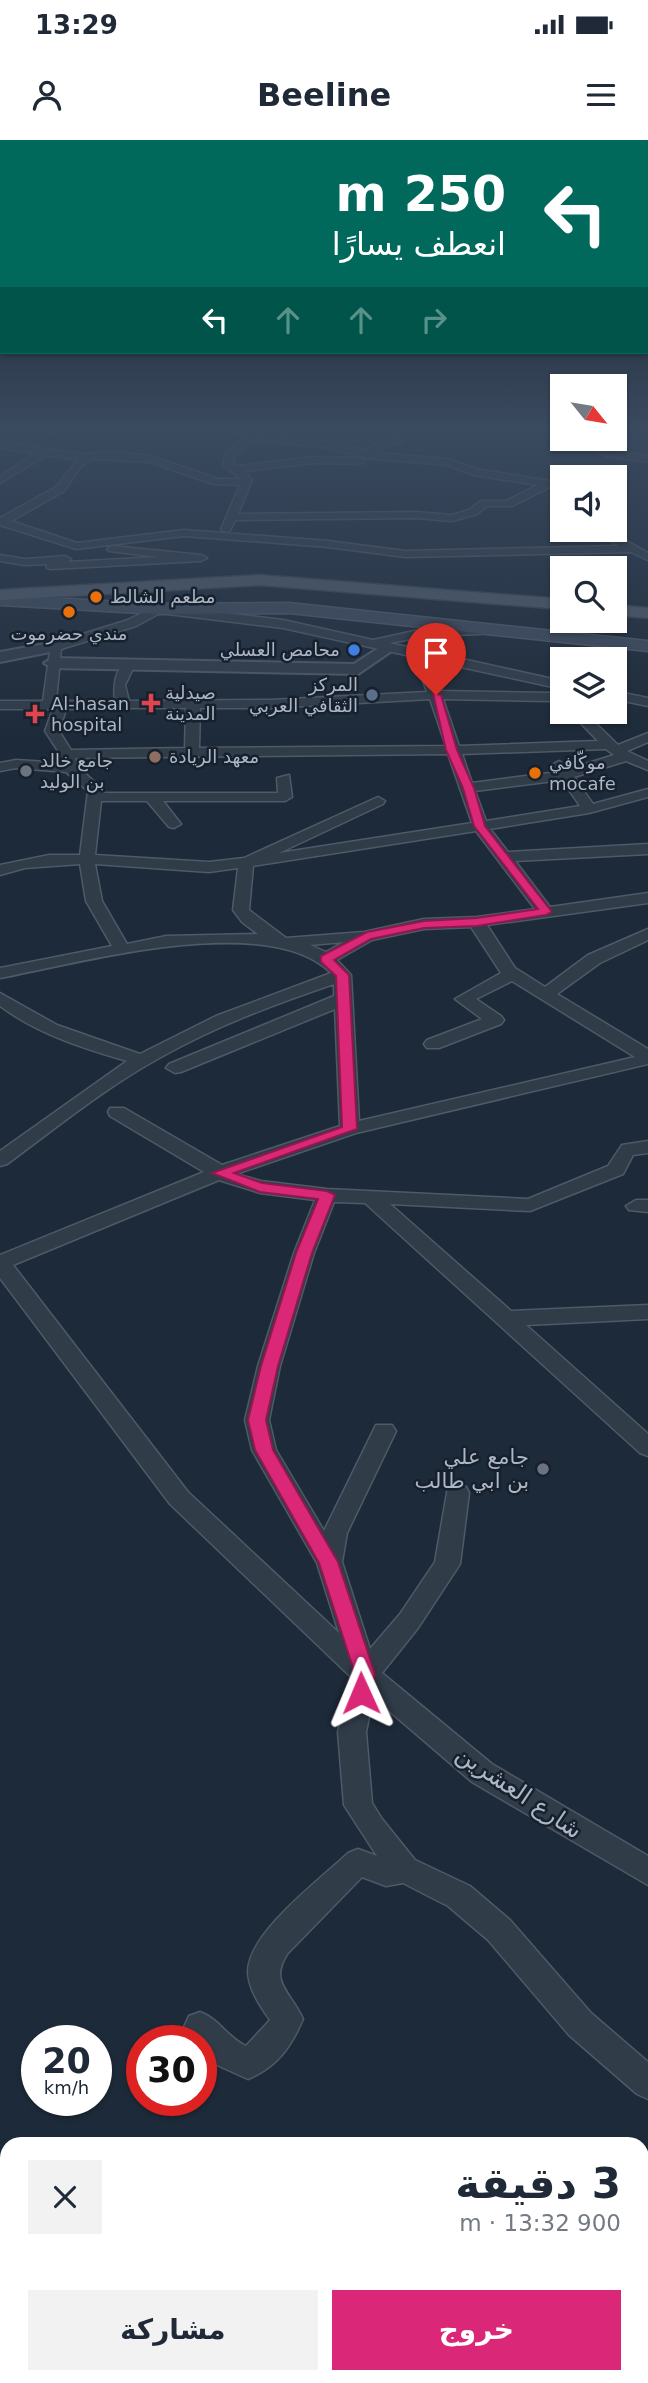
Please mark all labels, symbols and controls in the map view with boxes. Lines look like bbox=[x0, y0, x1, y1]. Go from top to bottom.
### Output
text: 13:29 bbox=[35, 10, 118, 40]
icon: person bbox=[28, 76, 66, 114]
text: Beeline bbox=[257, 76, 391, 114]
icon: menu bbox=[582, 76, 620, 114]
text: 250 m bbox=[336, 166, 506, 223]
icon: left bbox=[530, 168, 621, 259]
text: انعطف يسارًا bbox=[332, 225, 506, 263]
icon: left bbox=[196, 301, 234, 339]
icon: ahead bbox=[269, 301, 307, 339]
icon: ahead bbox=[342, 301, 380, 339]
icon: right bbox=[415, 301, 453, 339]
north arrow bbox=[550, 374, 626, 452]
map controls bbox=[550, 374, 627, 724]
button: sound bbox=[550, 465, 627, 542]
button: search bbox=[550, 556, 627, 633]
place label: مطعم الشالط bbox=[110, 586, 215, 608]
marker: مطعم الشالط bbox=[88, 589, 104, 605]
marker: مندي حضرموت bbox=[61, 604, 77, 620]
place label: مندي حضرموت bbox=[11, 623, 127, 645]
pin bbox=[406, 623, 466, 695]
icon: arrive bbox=[417, 634, 455, 672]
place label: محامص العسلي bbox=[220, 639, 340, 661]
marker: محامص العسلي bbox=[346, 642, 362, 658]
button: layers bbox=[550, 647, 627, 724]
place label: المركز الثقافي العربي bbox=[249, 674, 358, 717]
place label: صيدلية المدينة bbox=[165, 682, 216, 724]
marker: المركز الثقافي العربي bbox=[364, 687, 380, 703]
place label: Al-hasan hospital bbox=[51, 693, 129, 735]
marker: صيدلية المدينة bbox=[143, 695, 159, 711]
marker: Al-hasan hospital bbox=[25, 704, 45, 724]
place label: معهد الريادة bbox=[169, 746, 259, 768]
marker: معهد الريادة bbox=[147, 749, 163, 765]
place label: جامع خالد بن الوليد bbox=[40, 750, 113, 793]
place label: موكّافي mocafe bbox=[549, 750, 616, 794]
marker: جامع خالد بن الوليد bbox=[18, 763, 34, 779]
marker: موكّافي mocafe bbox=[527, 765, 543, 781]
place label: جامع علي بن ابي طالب bbox=[415, 1445, 529, 1493]
marker: جامع علي بن ابي طالب bbox=[535, 1461, 551, 1477]
position arrow bbox=[324, 1656, 398, 1730]
street label: شارع العشرين bbox=[451, 1740, 587, 1844]
speed limit sign: 30 bbox=[126, 2025, 217, 2116]
text: 20 bbox=[42, 2041, 91, 2081]
text: km/h bbox=[44, 2077, 89, 2098]
text: 3 دقيقة bbox=[455, 2159, 621, 2208]
button: close bbox=[28, 2160, 102, 2234]
text: 900 m · 13:32 bbox=[459, 2210, 621, 2236]
button: مشاركة bbox=[28, 2290, 318, 2370]
button: خروج bbox=[332, 2290, 621, 2370]

